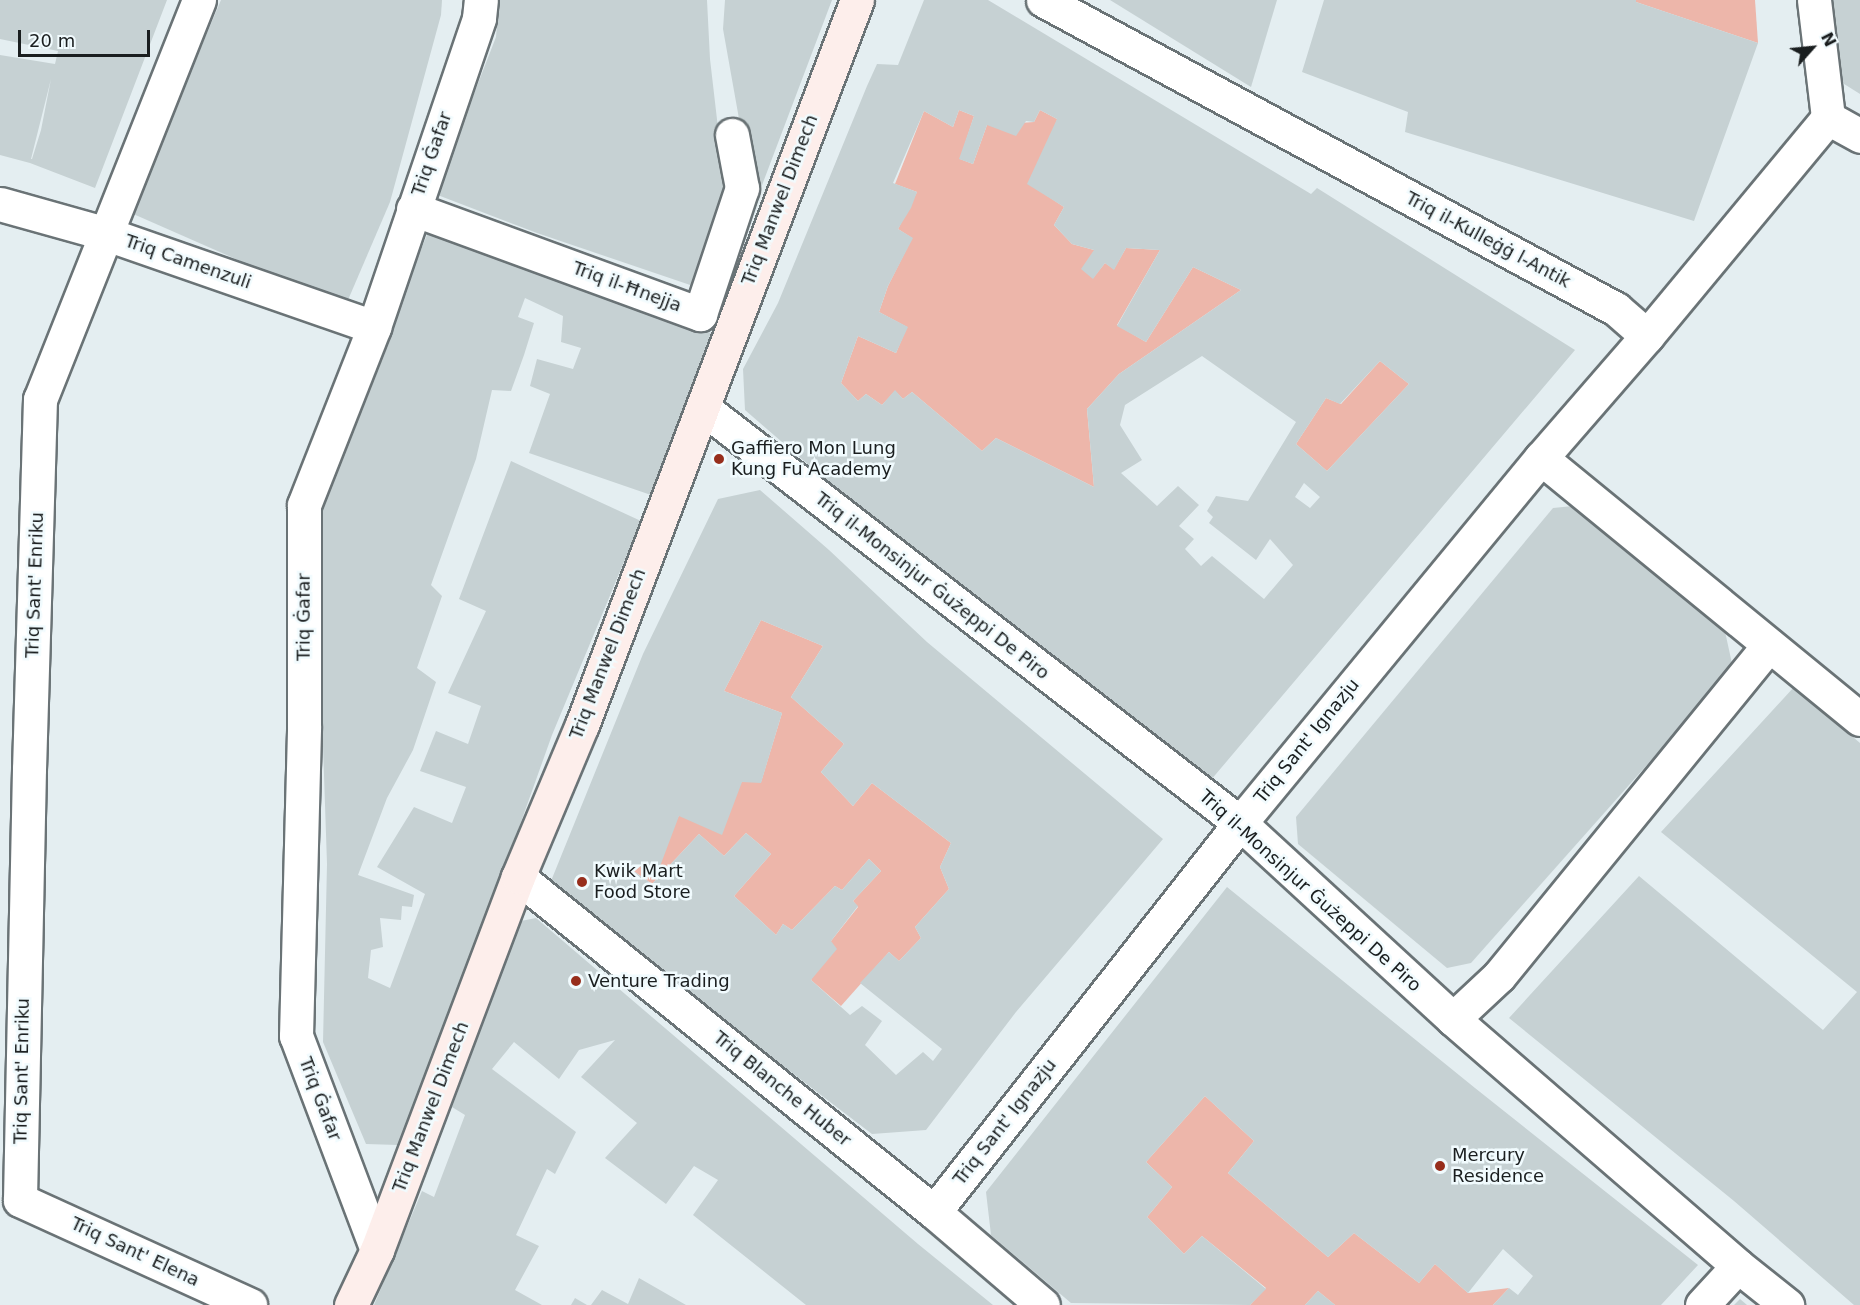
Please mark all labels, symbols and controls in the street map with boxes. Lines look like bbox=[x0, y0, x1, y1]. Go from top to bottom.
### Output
scale bar bbox=[21, 18, 153, 56]
north arrow bbox=[1782, 18, 1842, 78]
text: N bbox=[1817, 29, 1840, 50]
text: 20 m bbox=[29, 30, 75, 51]
street label: Triq Ġafar bbox=[408, 109, 456, 199]
street label: Triq Manwel Dimech bbox=[737, 112, 823, 288]
street label: Triq il-Kulleġġ l-Antik bbox=[1402, 187, 1574, 293]
street label: Triq Camenzuli bbox=[122, 230, 254, 294]
street label: Triq il-Ħnejja bbox=[570, 257, 684, 317]
place label: Gaffiero Mon Lung Kung Fu Academy bbox=[731, 438, 896, 480]
marker: Gaffiero Mon Lung Kung Fu Academy bbox=[712, 452, 726, 466]
street label: Triq il-Monsinjur Ġużeppi De Piro bbox=[811, 488, 1053, 684]
street label: Triq Sant' Enriku bbox=[22, 512, 48, 658]
street label: Triq Manwel Dimech bbox=[565, 566, 651, 742]
street label: Triq Ġafar bbox=[293, 573, 315, 661]
street label: Triq Sant' Ignazju bbox=[1250, 674, 1364, 808]
street label: Triq il-Monsinjur Ġużeppi De Piro bbox=[1195, 786, 1425, 996]
place label: Kwik Mart Food Store bbox=[594, 861, 690, 904]
marker: Kwik Mart Food Store bbox=[575, 875, 589, 889]
place label: Venture Trading bbox=[588, 970, 730, 992]
marker: Venture Trading bbox=[569, 974, 583, 988]
street label: Triq Sant' Enriku bbox=[10, 998, 34, 1144]
street label: Triq Manwel Dimech bbox=[388, 1019, 474, 1195]
street label: Triq Blanche Huber bbox=[709, 1027, 855, 1151]
street label: Triq Ġafar bbox=[294, 1054, 346, 1144]
street label: Triq Sant' Ignazju bbox=[949, 1054, 1061, 1190]
place label: Mercury Residence bbox=[1452, 1145, 1544, 1188]
marker: Mercury Residence bbox=[1433, 1159, 1447, 1173]
street label: Triq Sant' Elena bbox=[67, 1213, 203, 1291]

